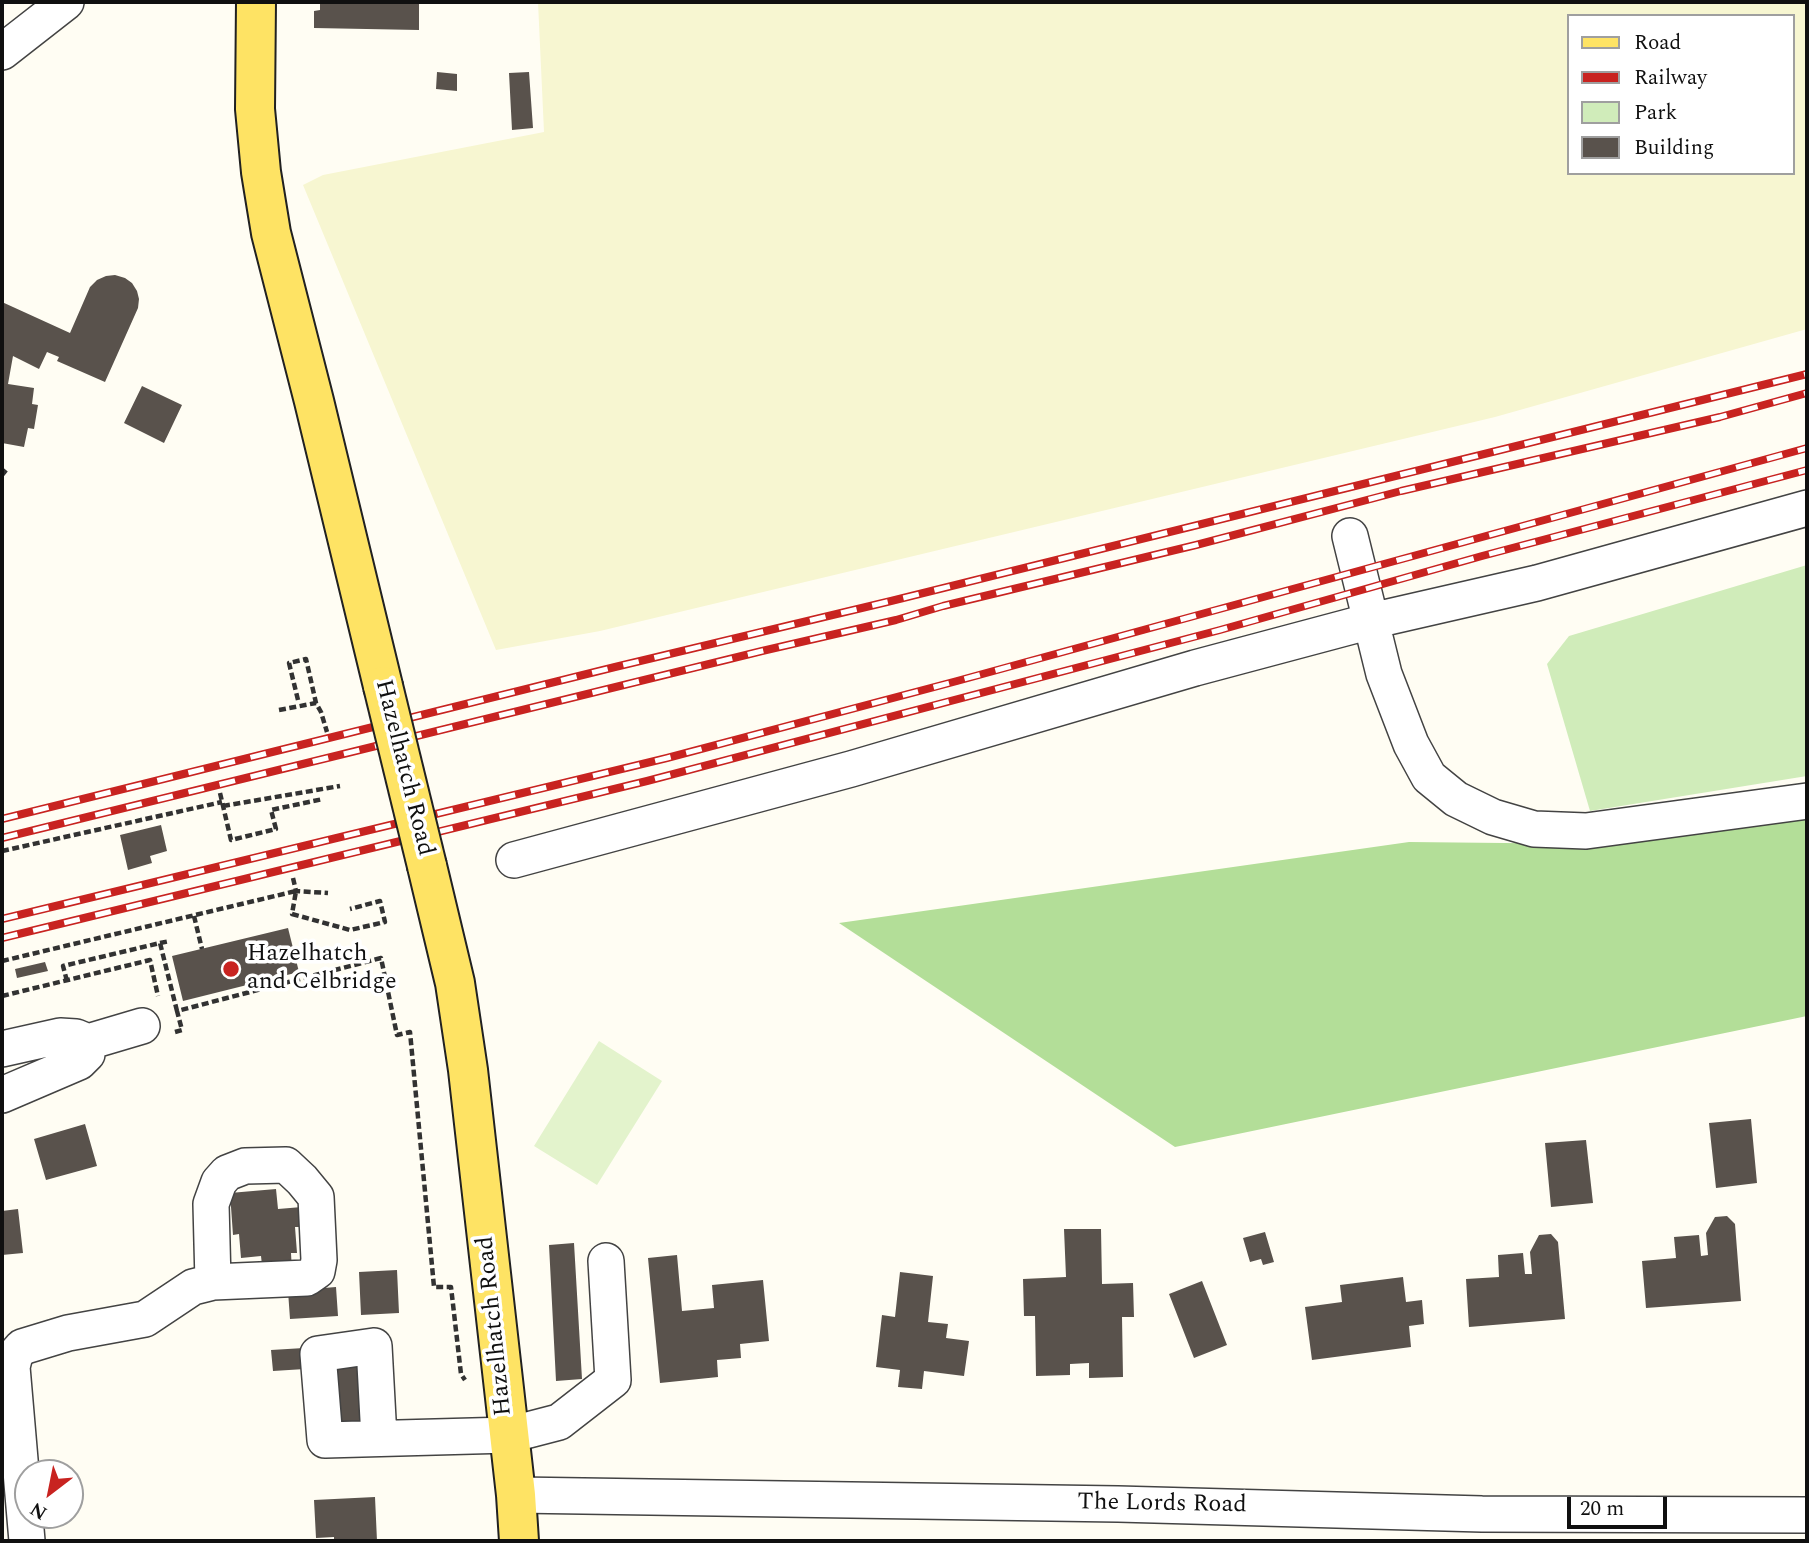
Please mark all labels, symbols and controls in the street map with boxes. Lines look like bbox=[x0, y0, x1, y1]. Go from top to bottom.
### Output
legend bbox=[1568, 14, 1795, 175]
text: Road bbox=[1634, 27, 1681, 59]
text: Railway bbox=[1634, 62, 1707, 94]
text: Park bbox=[1634, 97, 1677, 129]
text: Building bbox=[1634, 132, 1714, 164]
street label: Hazelhatch Road bbox=[367, 677, 439, 859]
place label: Hazelhatch and Celbridge bbox=[247, 941, 397, 997]
marker: Hazelhatch and Celbridge bbox=[221, 959, 241, 979]
street label: Hazelhatch Road bbox=[472, 1235, 520, 1417]
north arrow bbox=[14, 1459, 84, 1529]
scale bar bbox=[1571, 1484, 1671, 1528]
street label: The Lords Road bbox=[1077, 1489, 1247, 1521]
text: 20 m bbox=[1580, 1493, 1624, 1525]
text: N bbox=[24, 1494, 53, 1527]

